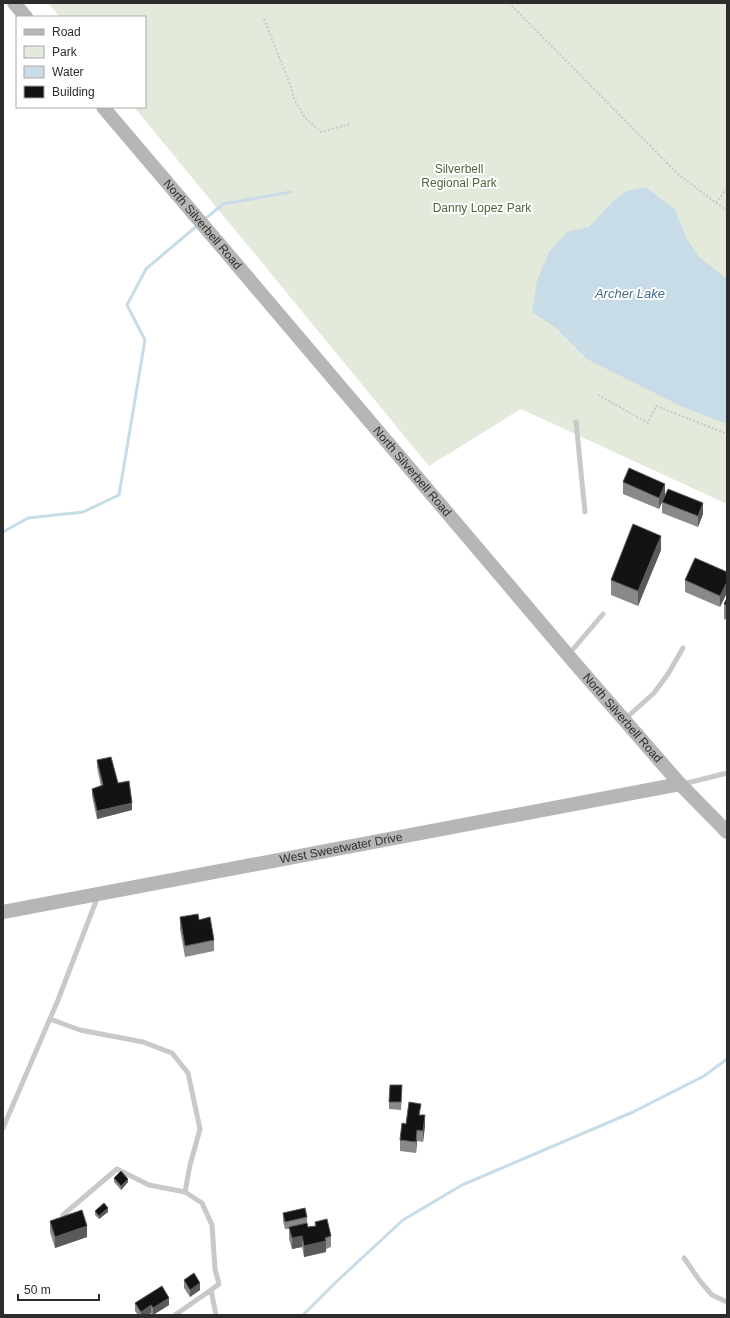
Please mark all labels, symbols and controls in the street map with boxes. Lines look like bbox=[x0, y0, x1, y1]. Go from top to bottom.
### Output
legend bbox=[16, 16, 146, 108]
text: Road bbox=[52, 25, 81, 39]
text: Park bbox=[52, 45, 78, 59]
text: Water bbox=[52, 65, 84, 79]
text: Building bbox=[52, 85, 95, 99]
park label: Silverbell Regional Park bbox=[421, 162, 498, 190]
street label: North Silverbell Road bbox=[161, 177, 245, 272]
park label: Danny Lopez Park bbox=[433, 201, 532, 215]
water label: Archer Lake bbox=[594, 286, 665, 301]
street label: North Silverbell Road bbox=[370, 424, 454, 519]
street label: North Silverbell Road bbox=[580, 671, 665, 765]
street label: West Sweetwater Drive bbox=[278, 830, 404, 867]
scale bar bbox=[18, 1276, 99, 1302]
text: 50 m bbox=[24, 1283, 51, 1297]

